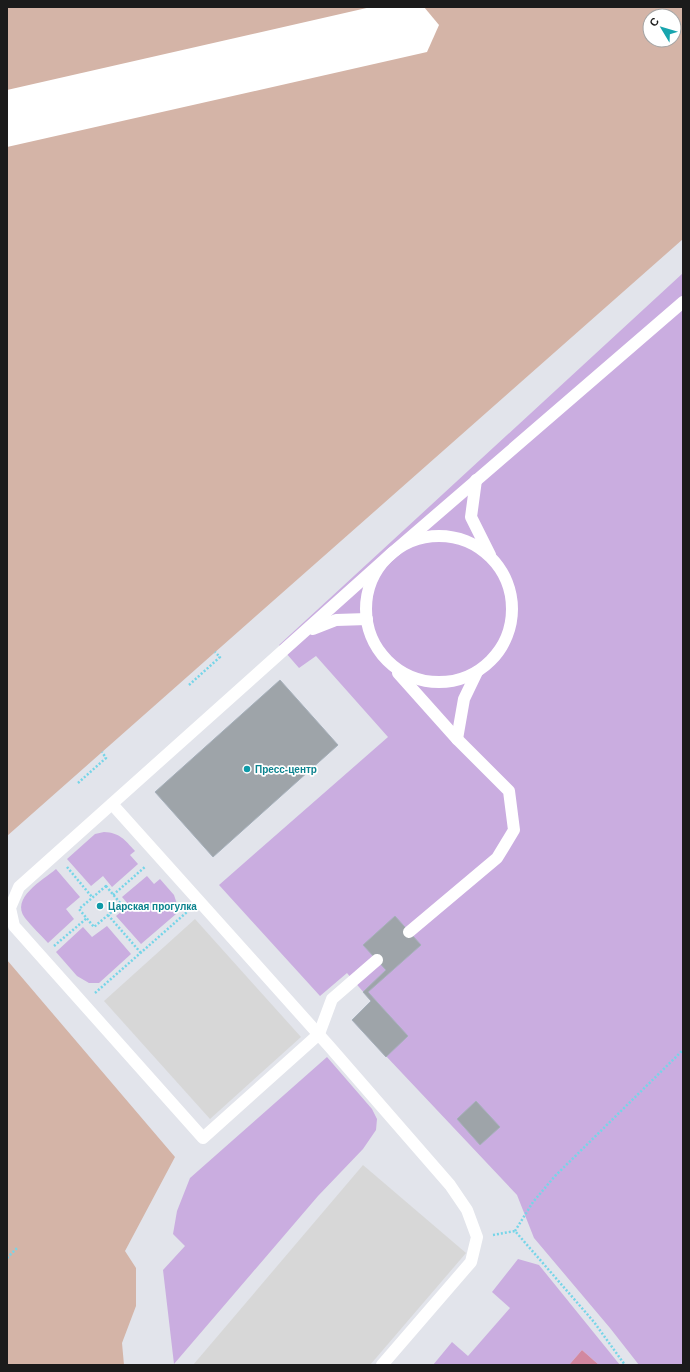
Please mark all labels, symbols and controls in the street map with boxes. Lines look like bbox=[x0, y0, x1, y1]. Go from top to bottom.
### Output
north arrow bbox=[642, 8, 682, 48]
text: С bbox=[647, 15, 661, 29]
marker: Пресс-центр bbox=[242, 764, 252, 774]
place label: Пресс-центр bbox=[255, 764, 317, 775]
marker: Царская прогулка bbox=[95, 901, 105, 911]
place label: Царская прогулка bbox=[108, 901, 197, 912]

